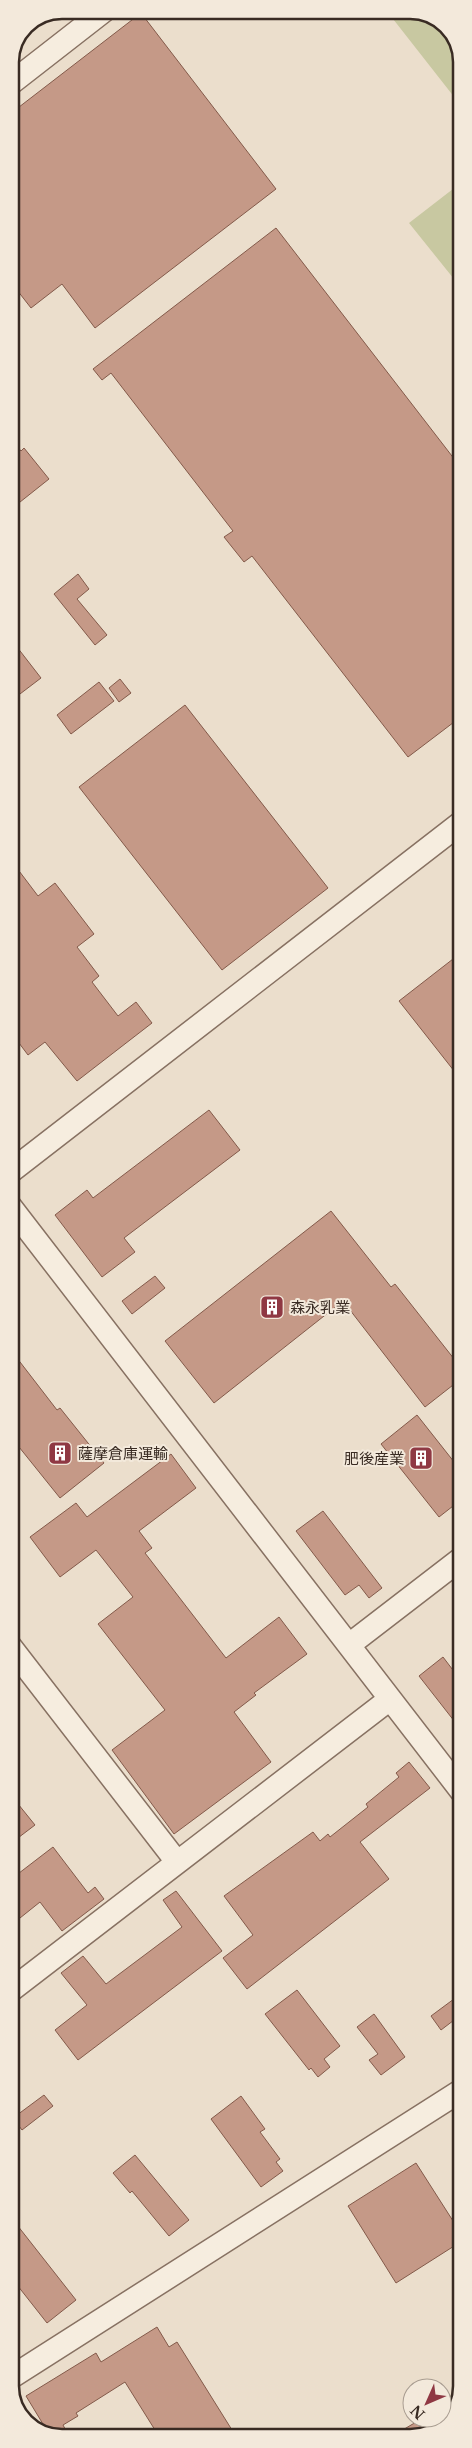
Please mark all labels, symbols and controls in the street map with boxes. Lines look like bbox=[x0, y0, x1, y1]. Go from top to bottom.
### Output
building icon: 森永乳業 bbox=[259, 1294, 285, 1320]
place label: 森永乳業 bbox=[290, 1298, 350, 1317]
building icon: 薩摩倉庫運輸 bbox=[47, 1440, 73, 1466]
place label: 薩摩倉庫運輸 bbox=[78, 1444, 168, 1463]
building icon: 肥後産業 bbox=[408, 1445, 434, 1471]
place label: 肥後産業 bbox=[344, 1449, 404, 1468]
north arrow bbox=[402, 2378, 452, 2428]
text: N bbox=[407, 2401, 429, 2423]

